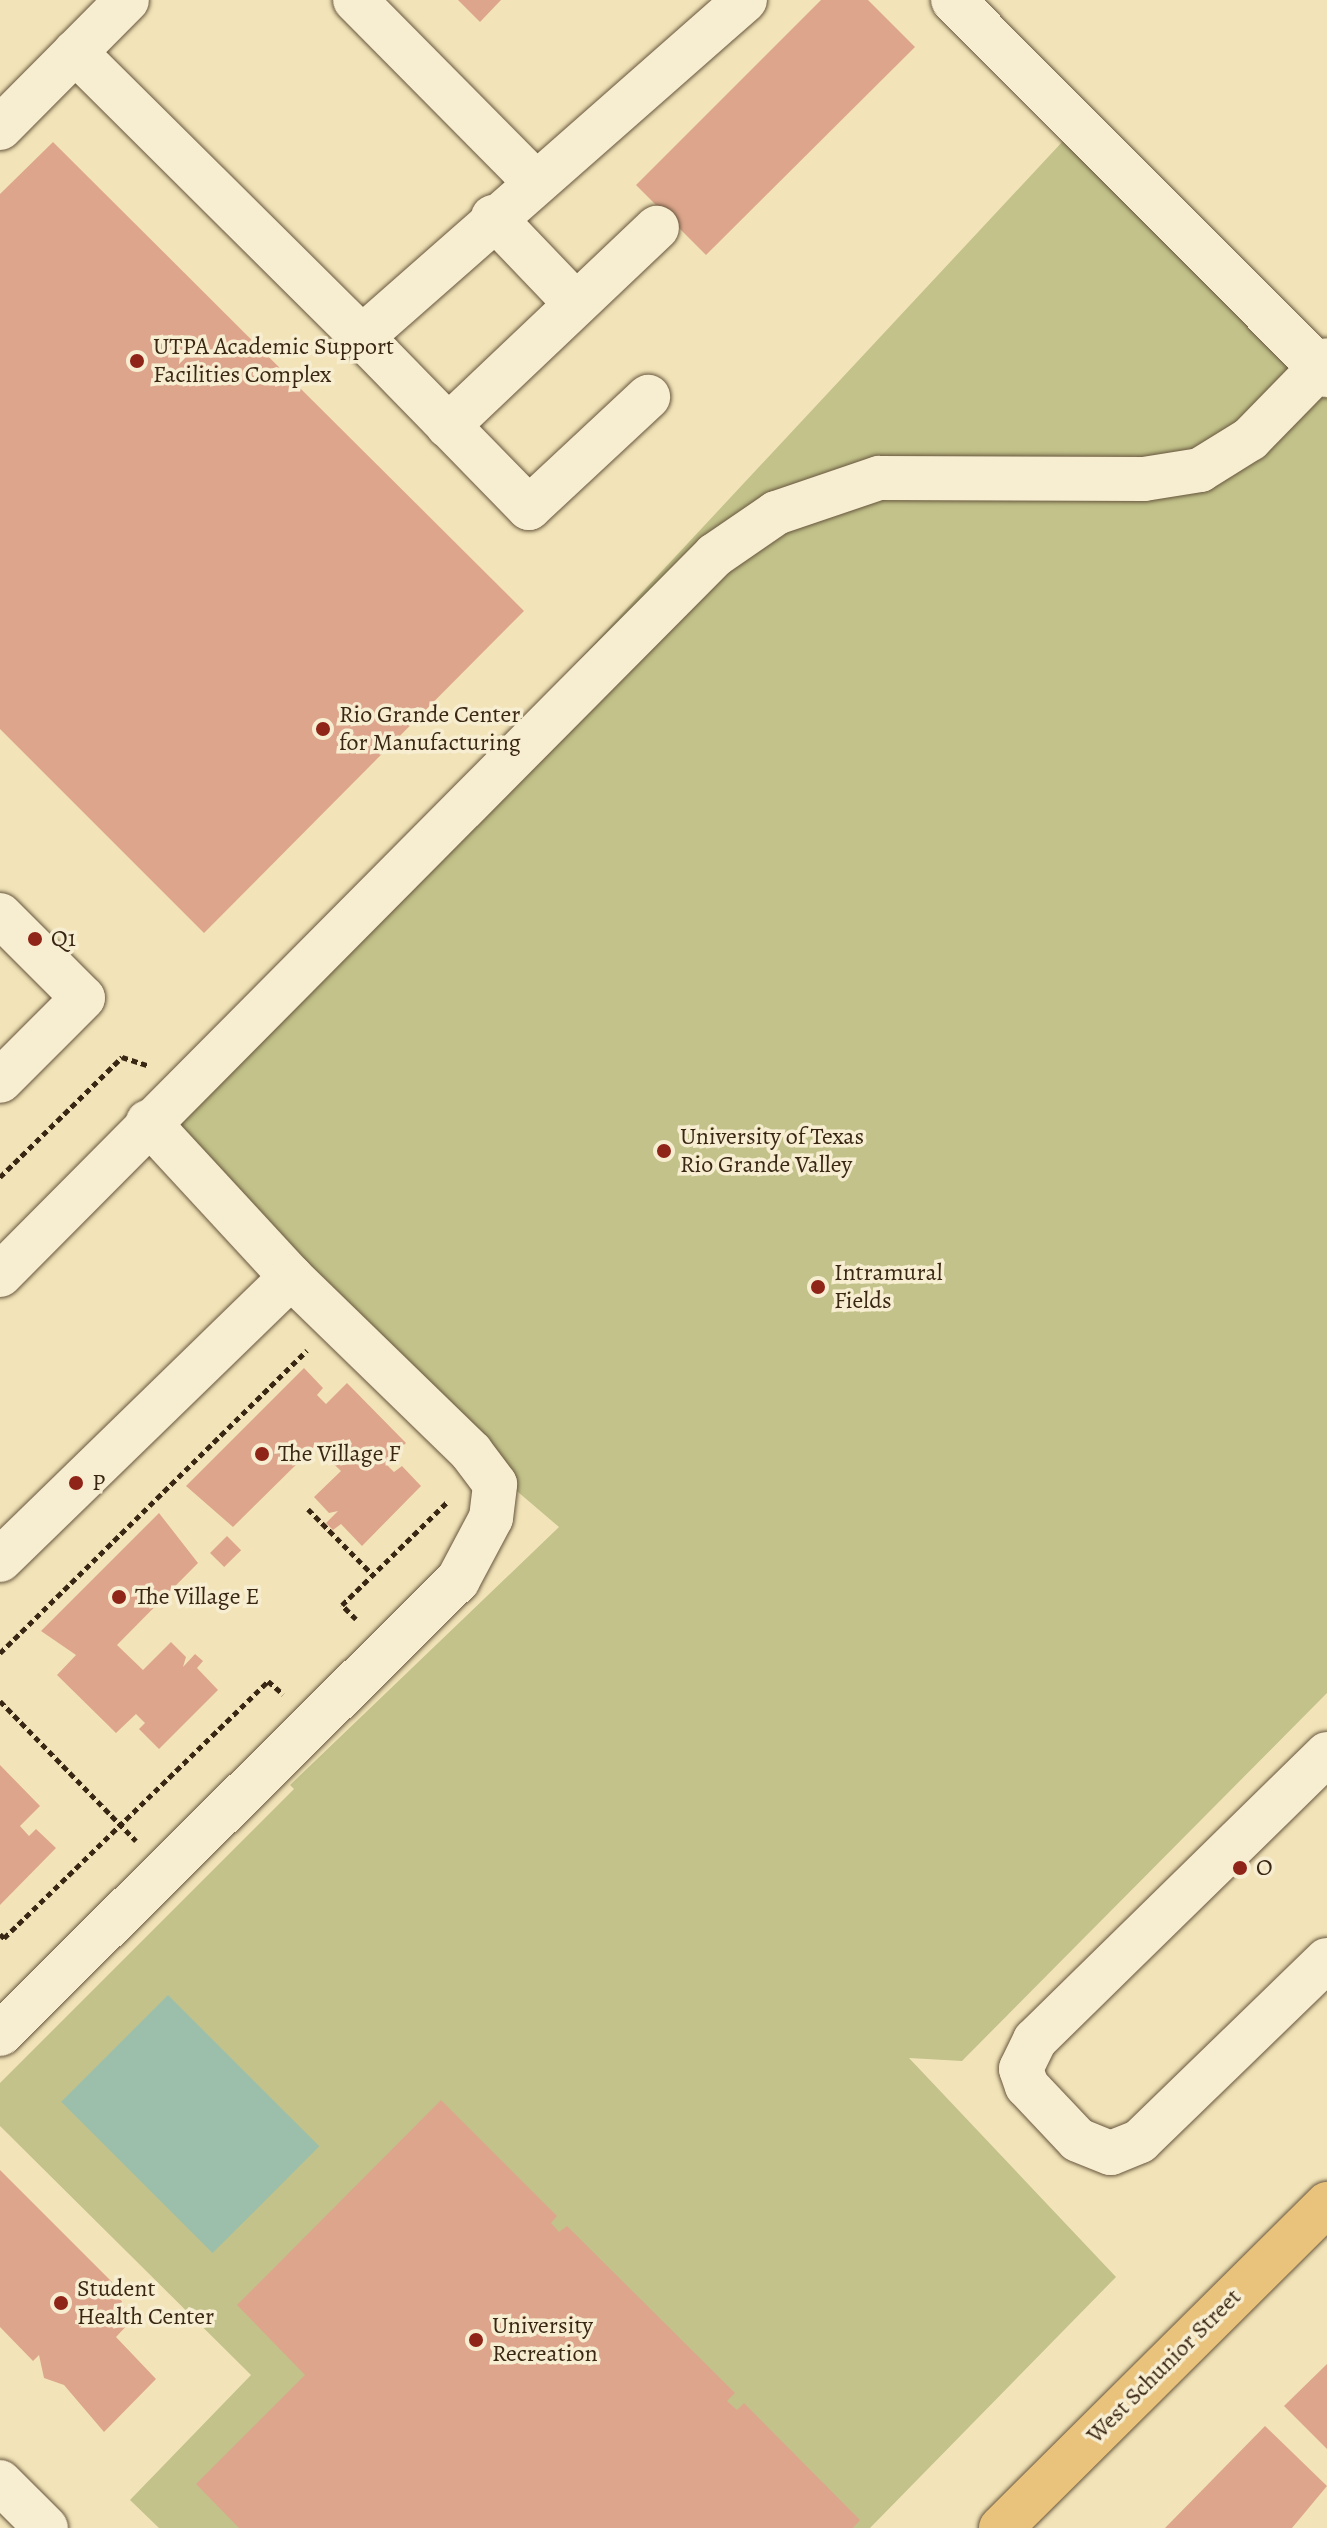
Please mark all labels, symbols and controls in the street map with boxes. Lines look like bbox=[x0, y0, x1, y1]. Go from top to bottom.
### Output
place label: UTPA Academic Support Facilities Complex bbox=[153, 333, 394, 389]
marker: UTPA Academic Support Facilities Complex bbox=[128, 352, 146, 370]
place label: Rio Grande Center for Manufacturing bbox=[339, 701, 521, 757]
marker: Rio Grande Center for Manufacturing bbox=[314, 720, 332, 738]
place label: Q1 bbox=[51, 925, 76, 953]
marker: Q1 bbox=[26, 930, 44, 948]
place label: University of Texas Rio Grande Valley bbox=[680, 1123, 864, 1179]
marker: University of Texas Rio Grande Valley bbox=[655, 1142, 673, 1160]
place label: Intramural Fields bbox=[834, 1259, 943, 1315]
marker: Intramural Fields bbox=[809, 1278, 827, 1296]
place label: The Village F bbox=[278, 1440, 400, 1468]
marker: The Village F bbox=[253, 1445, 271, 1463]
place label: P bbox=[92, 1469, 105, 1497]
marker: P bbox=[67, 1474, 85, 1492]
place label: The Village E bbox=[135, 1583, 259, 1611]
marker: The Village E bbox=[110, 1588, 128, 1606]
place label: O bbox=[1256, 1854, 1273, 1882]
marker: O bbox=[1231, 1859, 1249, 1877]
place label: Student Health Center bbox=[77, 2275, 214, 2331]
street label: West Schunior Street bbox=[1081, 2283, 1247, 2449]
marker: Student Health Center bbox=[52, 2294, 70, 2312]
place label: University Recreation bbox=[492, 2312, 598, 2368]
marker: University Recreation bbox=[467, 2331, 485, 2349]

